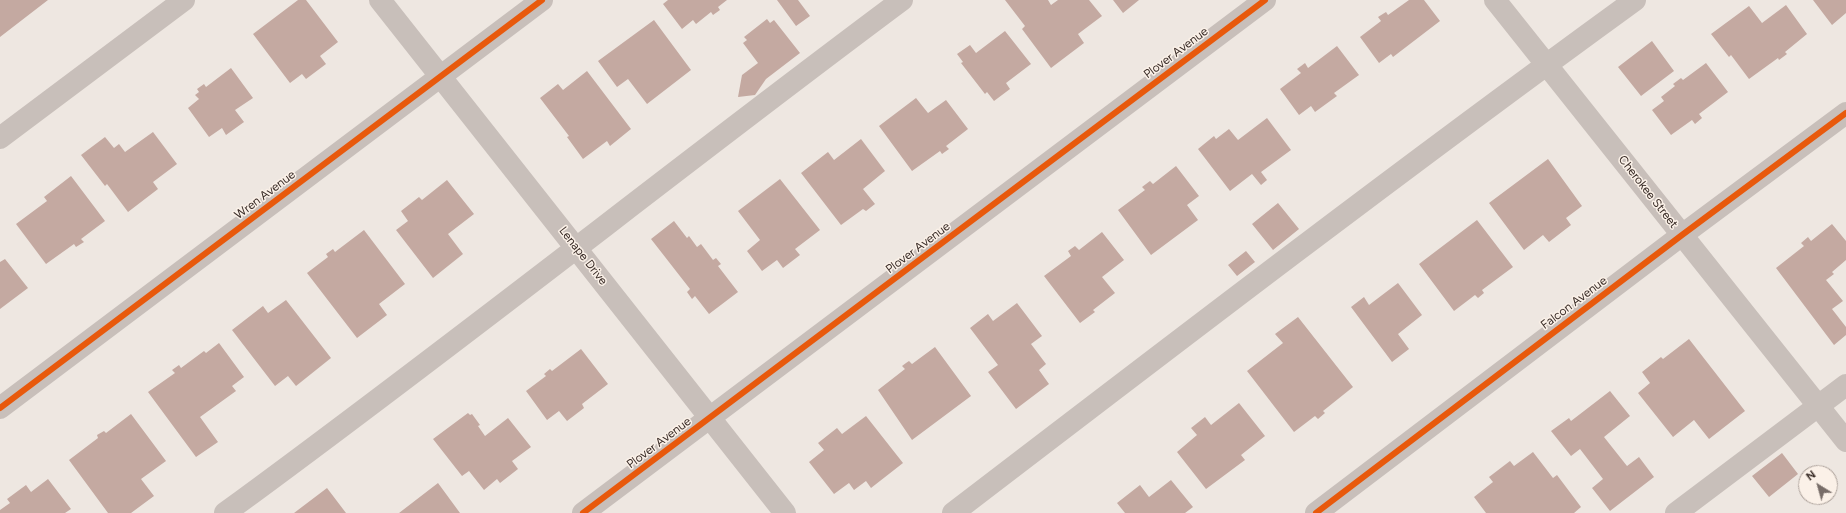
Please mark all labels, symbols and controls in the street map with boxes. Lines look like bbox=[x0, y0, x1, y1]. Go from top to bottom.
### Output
street label: Plover Avenue bbox=[1141, 24, 1211, 82]
street label: Cherokee Street bbox=[1615, 153, 1681, 231]
street label: Wren Avenue bbox=[232, 167, 298, 223]
street label: Plover Avenue bbox=[883, 219, 953, 277]
street label: Lenape Drive bbox=[556, 224, 610, 288]
street label: Falcon Avenue bbox=[1538, 274, 1610, 332]
street label: Plover Avenue bbox=[624, 414, 694, 472]
north arrow bbox=[1798, 465, 1838, 505]
text: N bbox=[1804, 468, 1818, 484]

